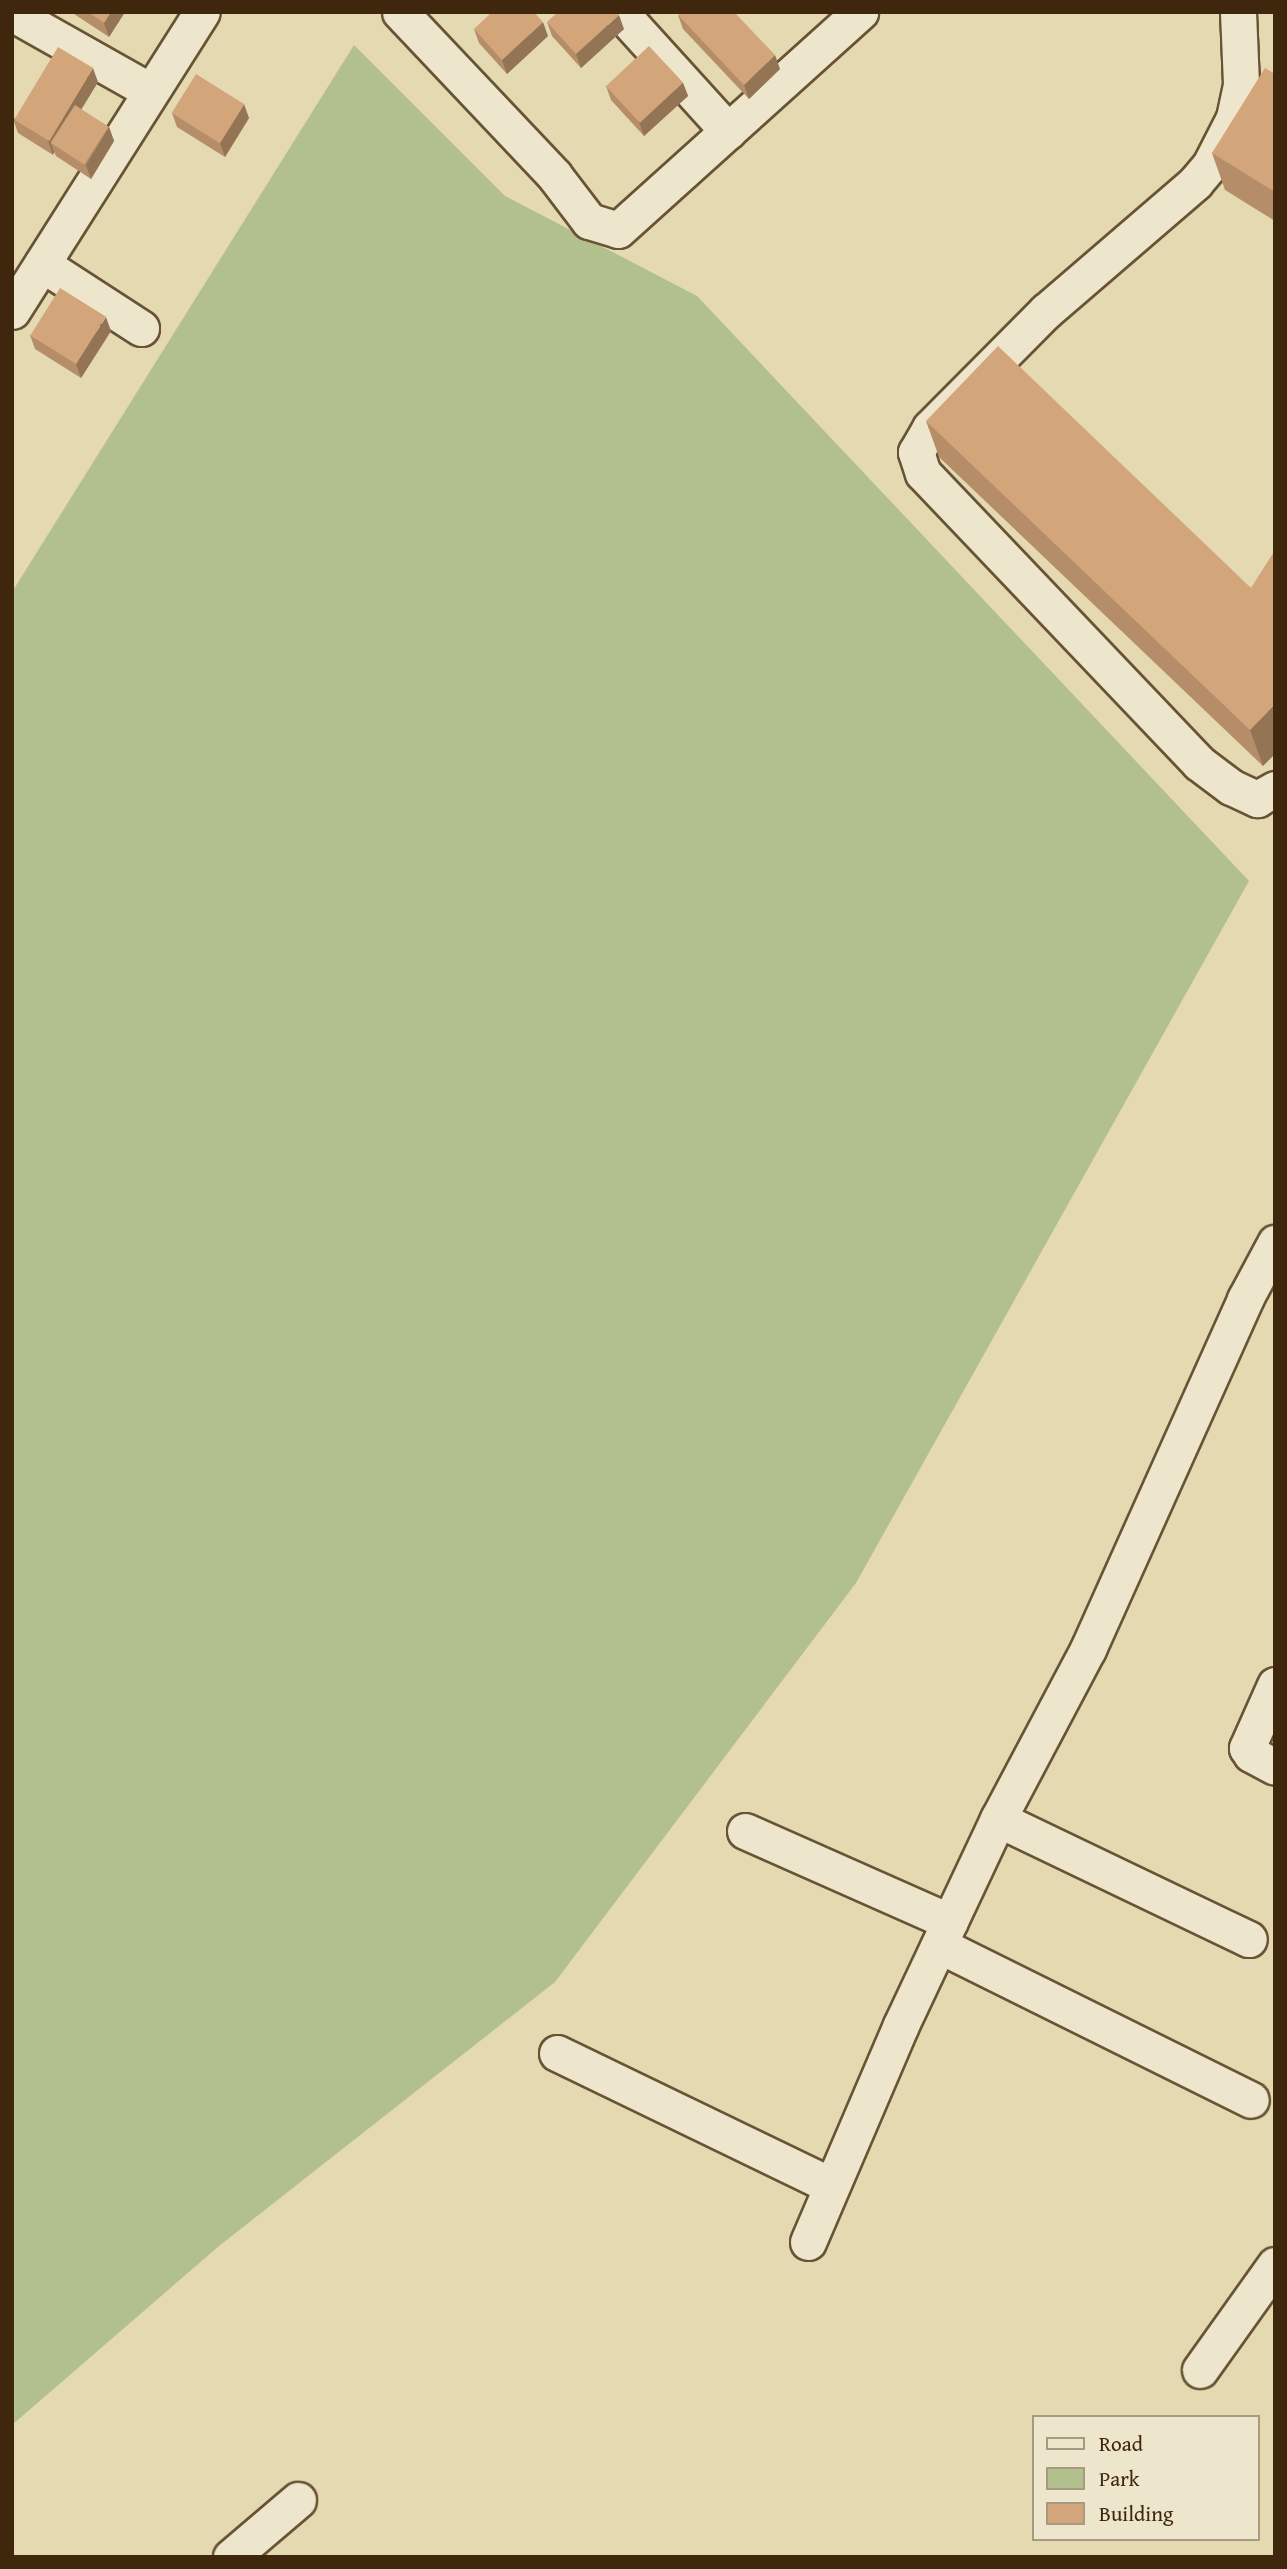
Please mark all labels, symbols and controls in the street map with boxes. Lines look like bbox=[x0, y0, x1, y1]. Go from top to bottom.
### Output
legend bbox=[1032, 2415, 1259, 2541]
text: Road bbox=[1099, 2428, 1143, 2459]
text: Park bbox=[1099, 2463, 1140, 2494]
text: Building bbox=[1099, 2498, 1173, 2529]

